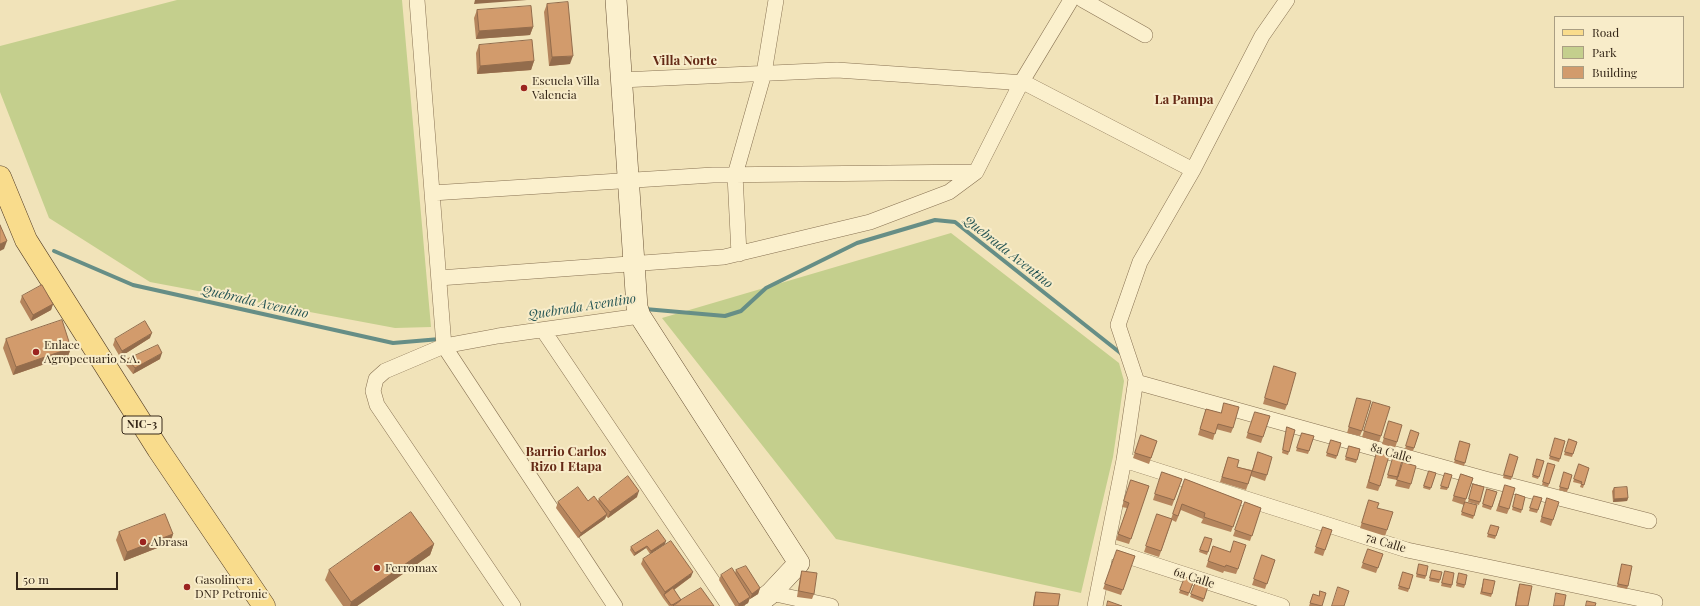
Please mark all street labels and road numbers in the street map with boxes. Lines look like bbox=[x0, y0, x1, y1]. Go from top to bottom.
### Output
road number: NIC-3 bbox=[122, 416, 162, 434]
street label: 8a Calle bbox=[1369, 440, 1413, 466]
street label: 7a Calle bbox=[1364, 530, 1408, 556]
street label: 6a Calle bbox=[1172, 565, 1216, 591]

